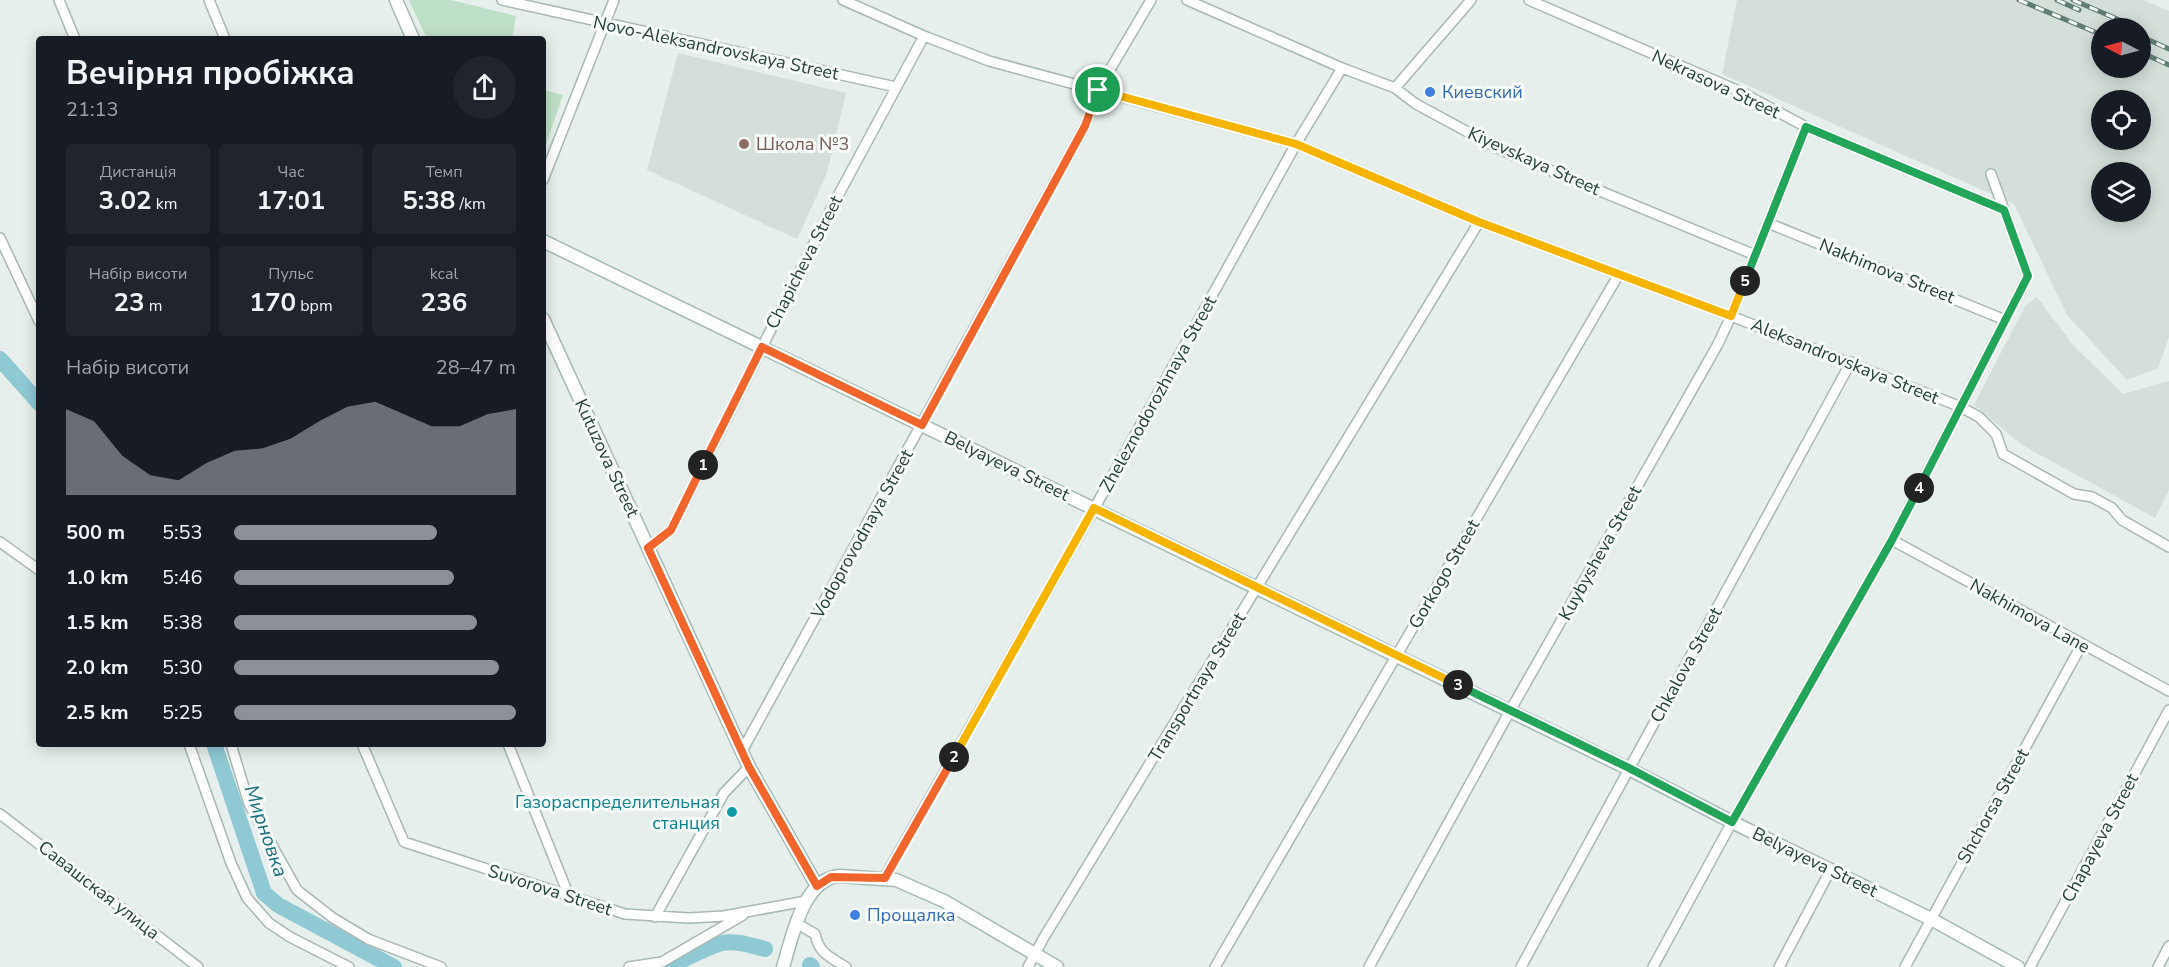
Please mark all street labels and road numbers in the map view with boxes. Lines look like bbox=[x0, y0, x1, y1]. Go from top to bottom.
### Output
street label: Novo-Aleksandrovskaya Street bbox=[591, 10, 842, 86]
street label: Nekrasova Street bbox=[1648, 44, 1785, 124]
street label: Kiyevskaya Street bbox=[1464, 121, 1605, 201]
street label: Chapicheva Street bbox=[760, 190, 848, 333]
street label: Nakhimova Street bbox=[1816, 233, 1959, 309]
street label: Zheleznodorozhnaya Street bbox=[1094, 291, 1222, 496]
street label: Aleksandrovskaya Street bbox=[1748, 312, 1943, 410]
street label: Kutuzova Street bbox=[569, 395, 645, 522]
street label: Belyayeva Street bbox=[940, 425, 1074, 507]
street label: Vodoprovodnaya Street bbox=[805, 444, 919, 624]
street label: Kuybysheva Street bbox=[1553, 481, 1647, 625]
street label: Gorkogo Street bbox=[1403, 514, 1485, 633]
street label: Nakhimova Lane bbox=[1966, 573, 2094, 659]
street label: Chkalova Street bbox=[1644, 602, 1728, 727]
street label: Transportnaya Street bbox=[1143, 607, 1251, 766]
street label: Shchorsa Street bbox=[1951, 744, 2035, 868]
street label: Chapayeva Street bbox=[2056, 769, 2144, 907]
street label: Belyayeva Street bbox=[1748, 821, 1882, 903]
street label: Савашская улица bbox=[33, 835, 165, 945]
street label: Suvorova Street bbox=[485, 859, 616, 922]

